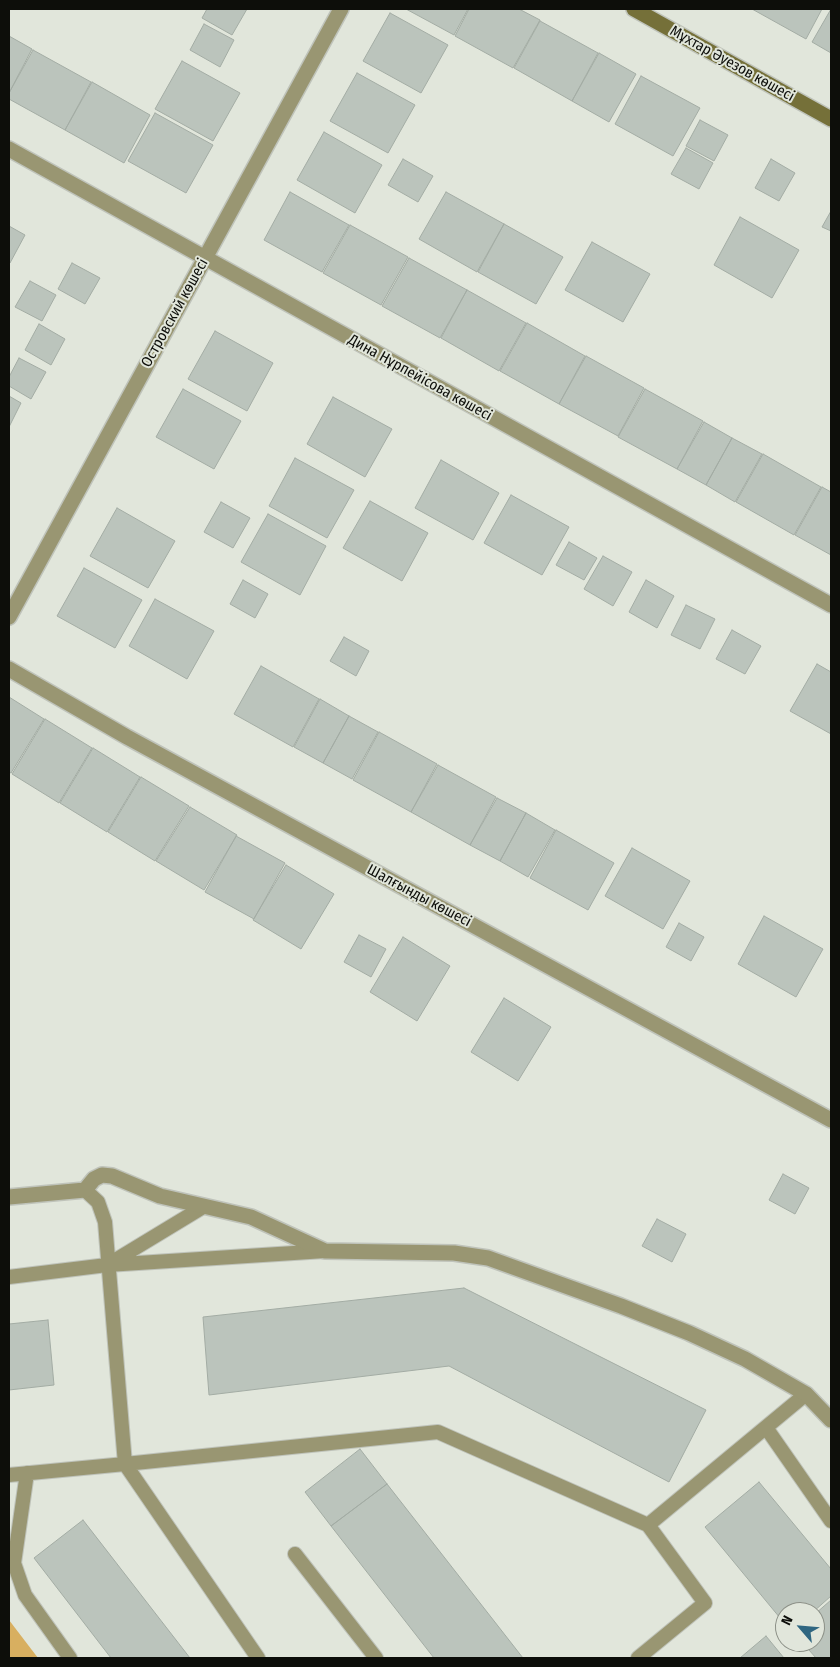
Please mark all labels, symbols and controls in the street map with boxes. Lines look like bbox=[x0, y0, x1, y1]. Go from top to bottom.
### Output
street label: Мұхтар Әуезов көшесі bbox=[667, 22, 797, 106]
street label: Островский көшесі bbox=[138, 256, 212, 370]
street label: Дина Нұрпейісова көшесі bbox=[345, 331, 495, 425]
street label: Шалғынды көшесі bbox=[364, 861, 474, 931]
north arrow bbox=[775, 1602, 825, 1652]
text: N bbox=[778, 1613, 797, 1628]

